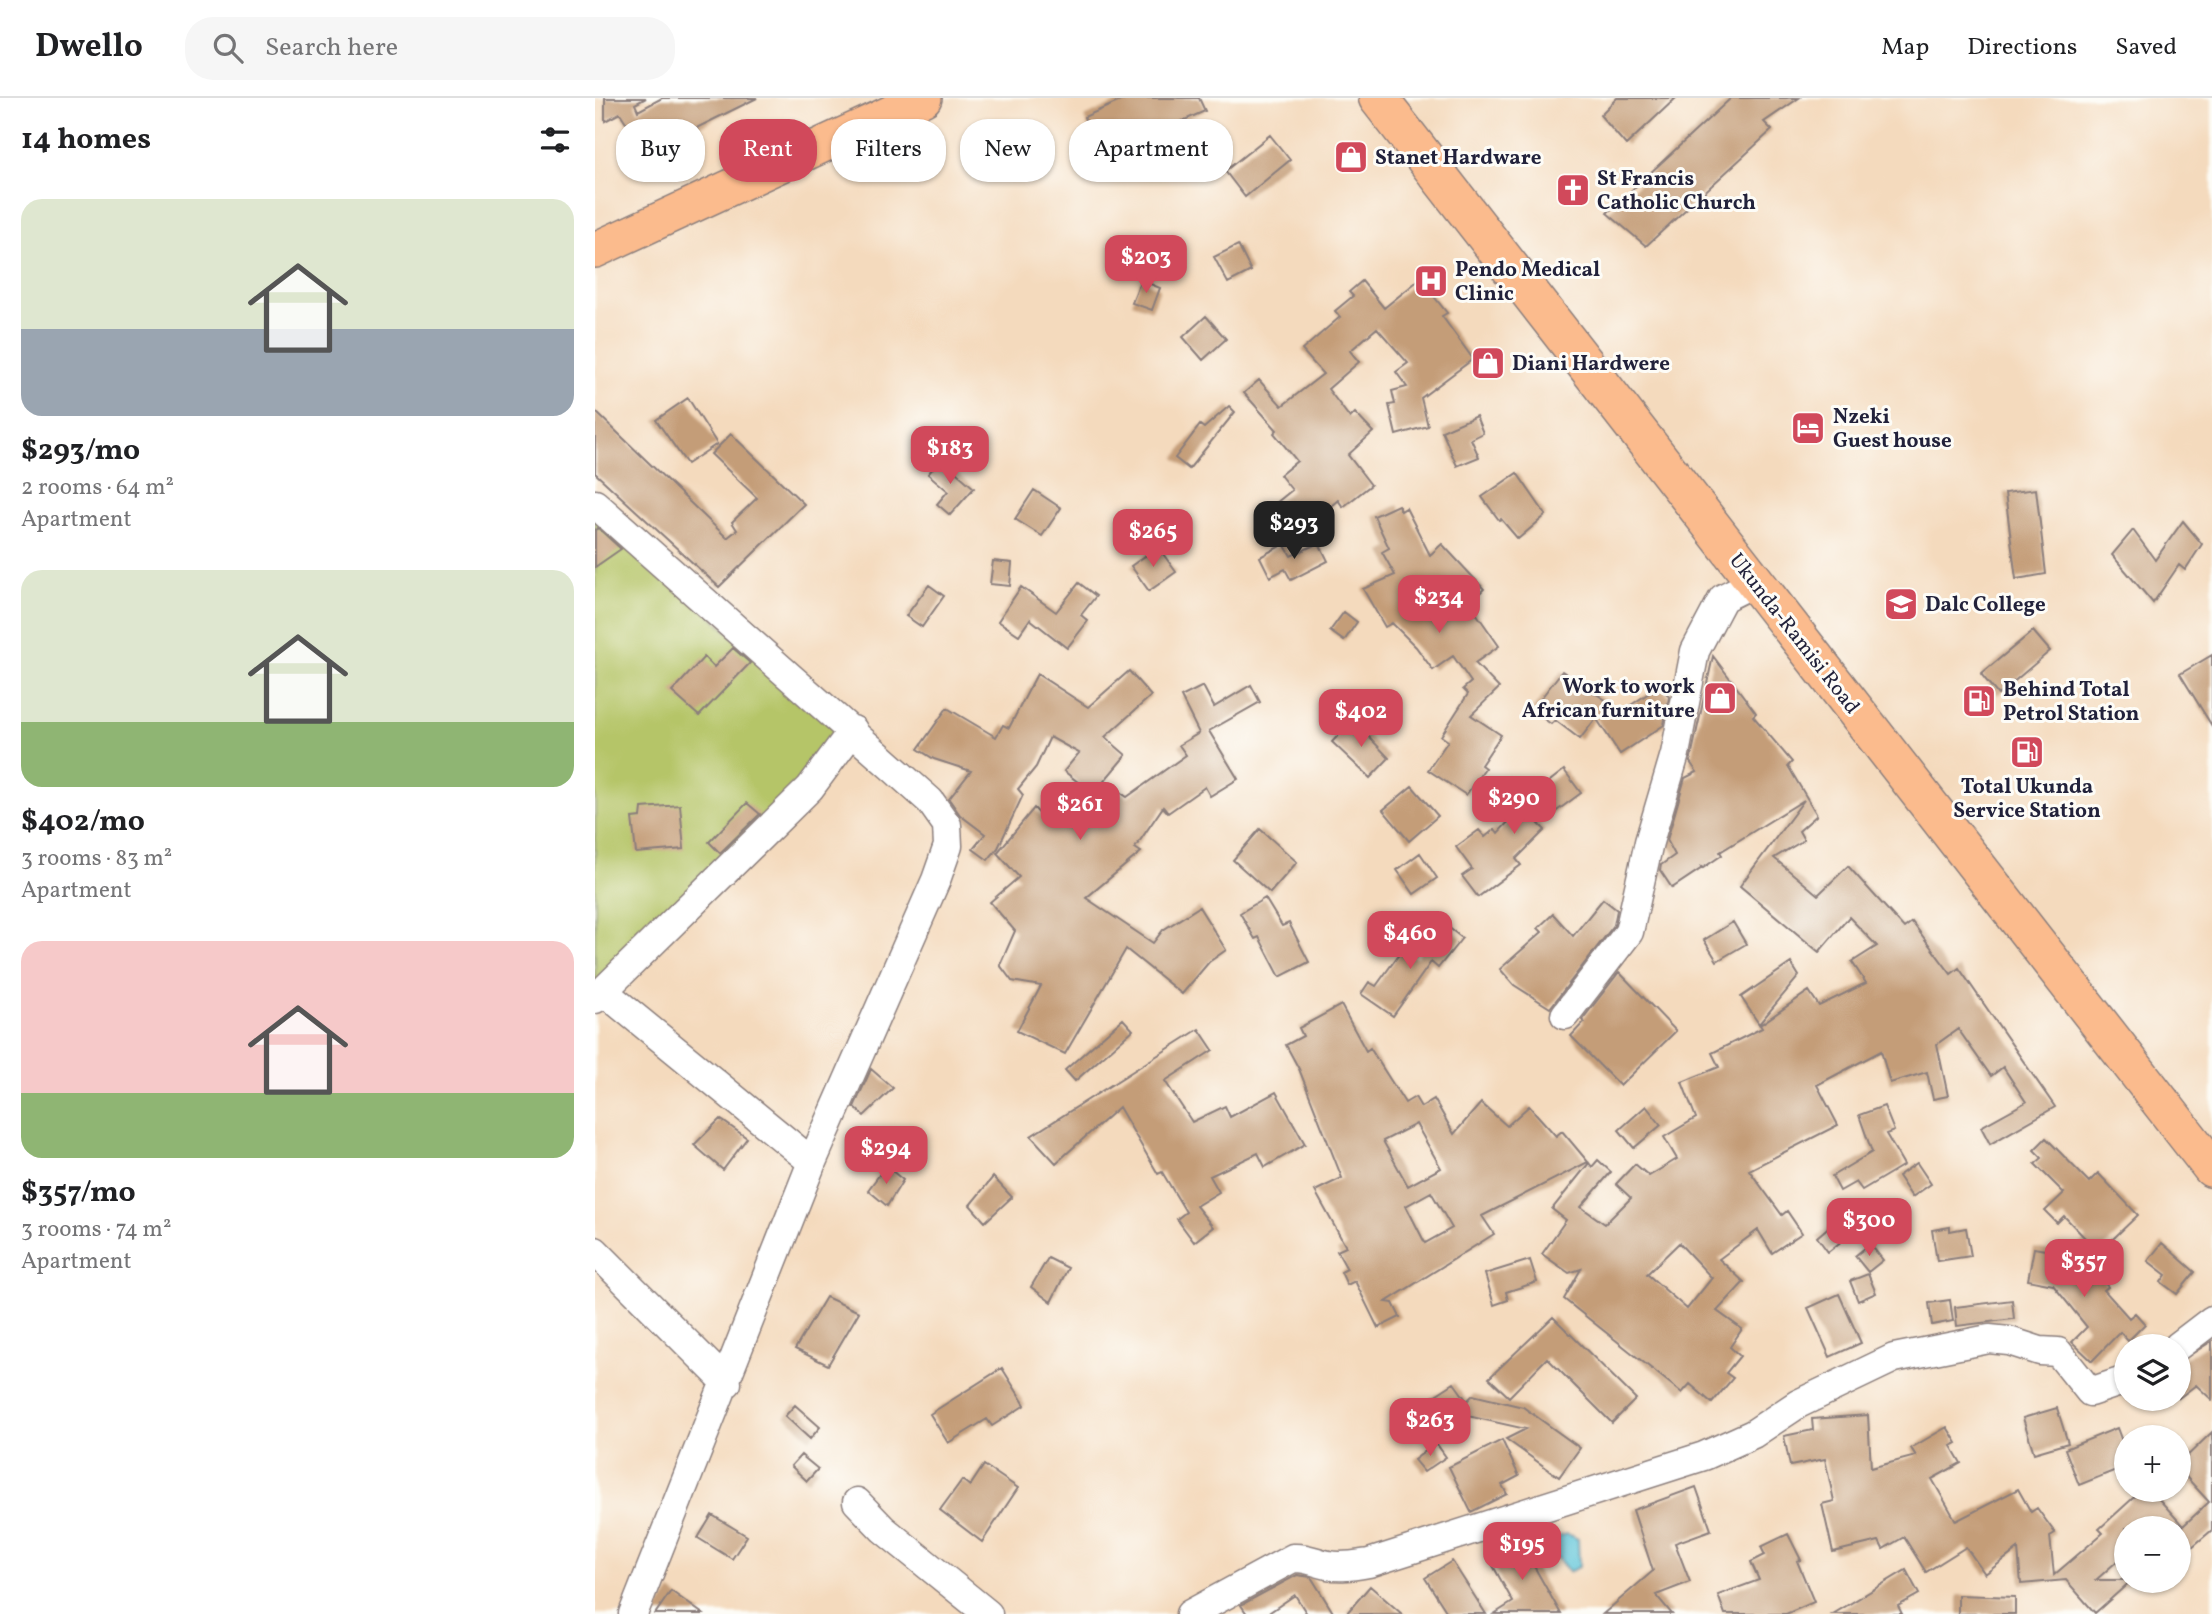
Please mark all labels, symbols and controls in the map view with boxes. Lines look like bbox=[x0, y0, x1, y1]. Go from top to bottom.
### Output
search box bbox=[185, 17, 675, 80]
text: Dwello bbox=[35, 25, 143, 71]
icon: search bbox=[209, 29, 247, 67]
text: Search here bbox=[265, 30, 398, 66]
text: Map bbox=[1881, 31, 1929, 65]
text: Directions bbox=[1967, 31, 2077, 65]
text: Saved bbox=[2115, 31, 2177, 65]
text: 14 homes bbox=[21, 119, 151, 161]
chip: Buy bbox=[616, 119, 705, 182]
chip: Rent bbox=[719, 119, 817, 182]
chip: Filters bbox=[831, 119, 946, 182]
chip: New bbox=[960, 119, 1055, 182]
chip: Apartment bbox=[1069, 119, 1233, 182]
icon: filters bbox=[536, 121, 574, 159]
shop icon: Stanet Hardware bbox=[1332, 138, 1370, 176]
place label: Stanet Hardware bbox=[1375, 144, 1541, 173]
place label: St Francis Catholic Church bbox=[1597, 165, 1756, 218]
church icon: St Francis Catholic Church bbox=[1554, 171, 1592, 209]
pin: $203 bbox=[1105, 236, 1187, 295]
text: $203 bbox=[1121, 242, 1171, 274]
icon: home bbox=[235, 245, 361, 371]
place label: Pendo Medical Clinic bbox=[1455, 256, 1600, 309]
hospital icon: Pendo Medical Clinic bbox=[1412, 262, 1450, 300]
shop icon: Diani Hardwere bbox=[1469, 344, 1507, 382]
place label: Diani Hardwere bbox=[1512, 350, 1670, 379]
place label: Nzeki Guest house bbox=[1833, 403, 1952, 456]
hotel icon: Nzeki Guest house bbox=[1789, 409, 1827, 447]
pin: $183 bbox=[909, 426, 991, 486]
text: $293/mo bbox=[21, 430, 140, 472]
text: $183 bbox=[927, 433, 973, 465]
text: 2 rooms · 64 m² bbox=[21, 472, 174, 504]
pin: $293 bbox=[1253, 502, 1335, 561]
text: Apartment bbox=[21, 504, 132, 536]
text: $293 bbox=[1270, 508, 1318, 540]
pin: $265 bbox=[1112, 510, 1194, 569]
text: $265 bbox=[1129, 516, 1177, 548]
street label: Ukunda-Ramisi Road bbox=[1722, 547, 1866, 721]
pin: $234 bbox=[1398, 575, 1480, 635]
text: $234 bbox=[1414, 582, 1464, 614]
school or university icon: Dalc College bbox=[1882, 585, 1920, 623]
place label: Dalc College bbox=[1925, 591, 2046, 620]
icon: home bbox=[235, 616, 361, 742]
place label: Work to work African furniture bbox=[1522, 673, 1695, 726]
place label: Behind Total Petrol Station bbox=[2003, 676, 2140, 729]
shop icon: Work to work African furniture bbox=[1701, 679, 1739, 717]
fuel station icon: Behind Total Petrol Station bbox=[1960, 682, 1998, 720]
pin: $402 bbox=[1320, 690, 1402, 749]
text: $402 bbox=[1335, 696, 1387, 728]
fuel station icon: Total Ukunda Service Station bbox=[2008, 733, 2046, 771]
place label: Total Ukunda Service Station bbox=[1953, 773, 2101, 826]
pin: $290 bbox=[1473, 776, 1555, 836]
pin: $261 bbox=[1039, 782, 1121, 842]
text: $290 bbox=[1488, 783, 1540, 815]
text: $261 bbox=[1057, 789, 1103, 821]
text: $402/mo bbox=[21, 801, 145, 843]
text: 3 rooms · 83 m² bbox=[21, 843, 172, 875]
text: Apartment bbox=[21, 875, 132, 907]
pin: $460 bbox=[1369, 912, 1451, 971]
text: $460 bbox=[1383, 918, 1437, 950]
icon: home bbox=[235, 987, 361, 1113]
pin: $294 bbox=[845, 1126, 927, 1186]
text: $294 bbox=[861, 1133, 911, 1165]
text: $357/mo bbox=[21, 1172, 136, 1214]
pin: $300 bbox=[1828, 1198, 1910, 1258]
text: $300 bbox=[1843, 1205, 1895, 1237]
text: 3 rooms · 74 m² bbox=[21, 1214, 171, 1246]
pin: $357 bbox=[2043, 1240, 2125, 1299]
text: Apartment bbox=[21, 1246, 132, 1278]
text: $357 bbox=[2061, 1246, 2107, 1278]
map controls bbox=[2114, 1334, 2191, 1593]
button: layers bbox=[2114, 1334, 2191, 1411]
pin: $263 bbox=[1389, 1398, 1471, 1458]
text: $263 bbox=[1405, 1405, 1455, 1437]
button: + bbox=[2114, 1425, 2191, 1502]
button: − bbox=[2114, 1516, 2191, 1593]
pin: $195 bbox=[1481, 1522, 1563, 1582]
text: $195 bbox=[1499, 1529, 1545, 1561]

